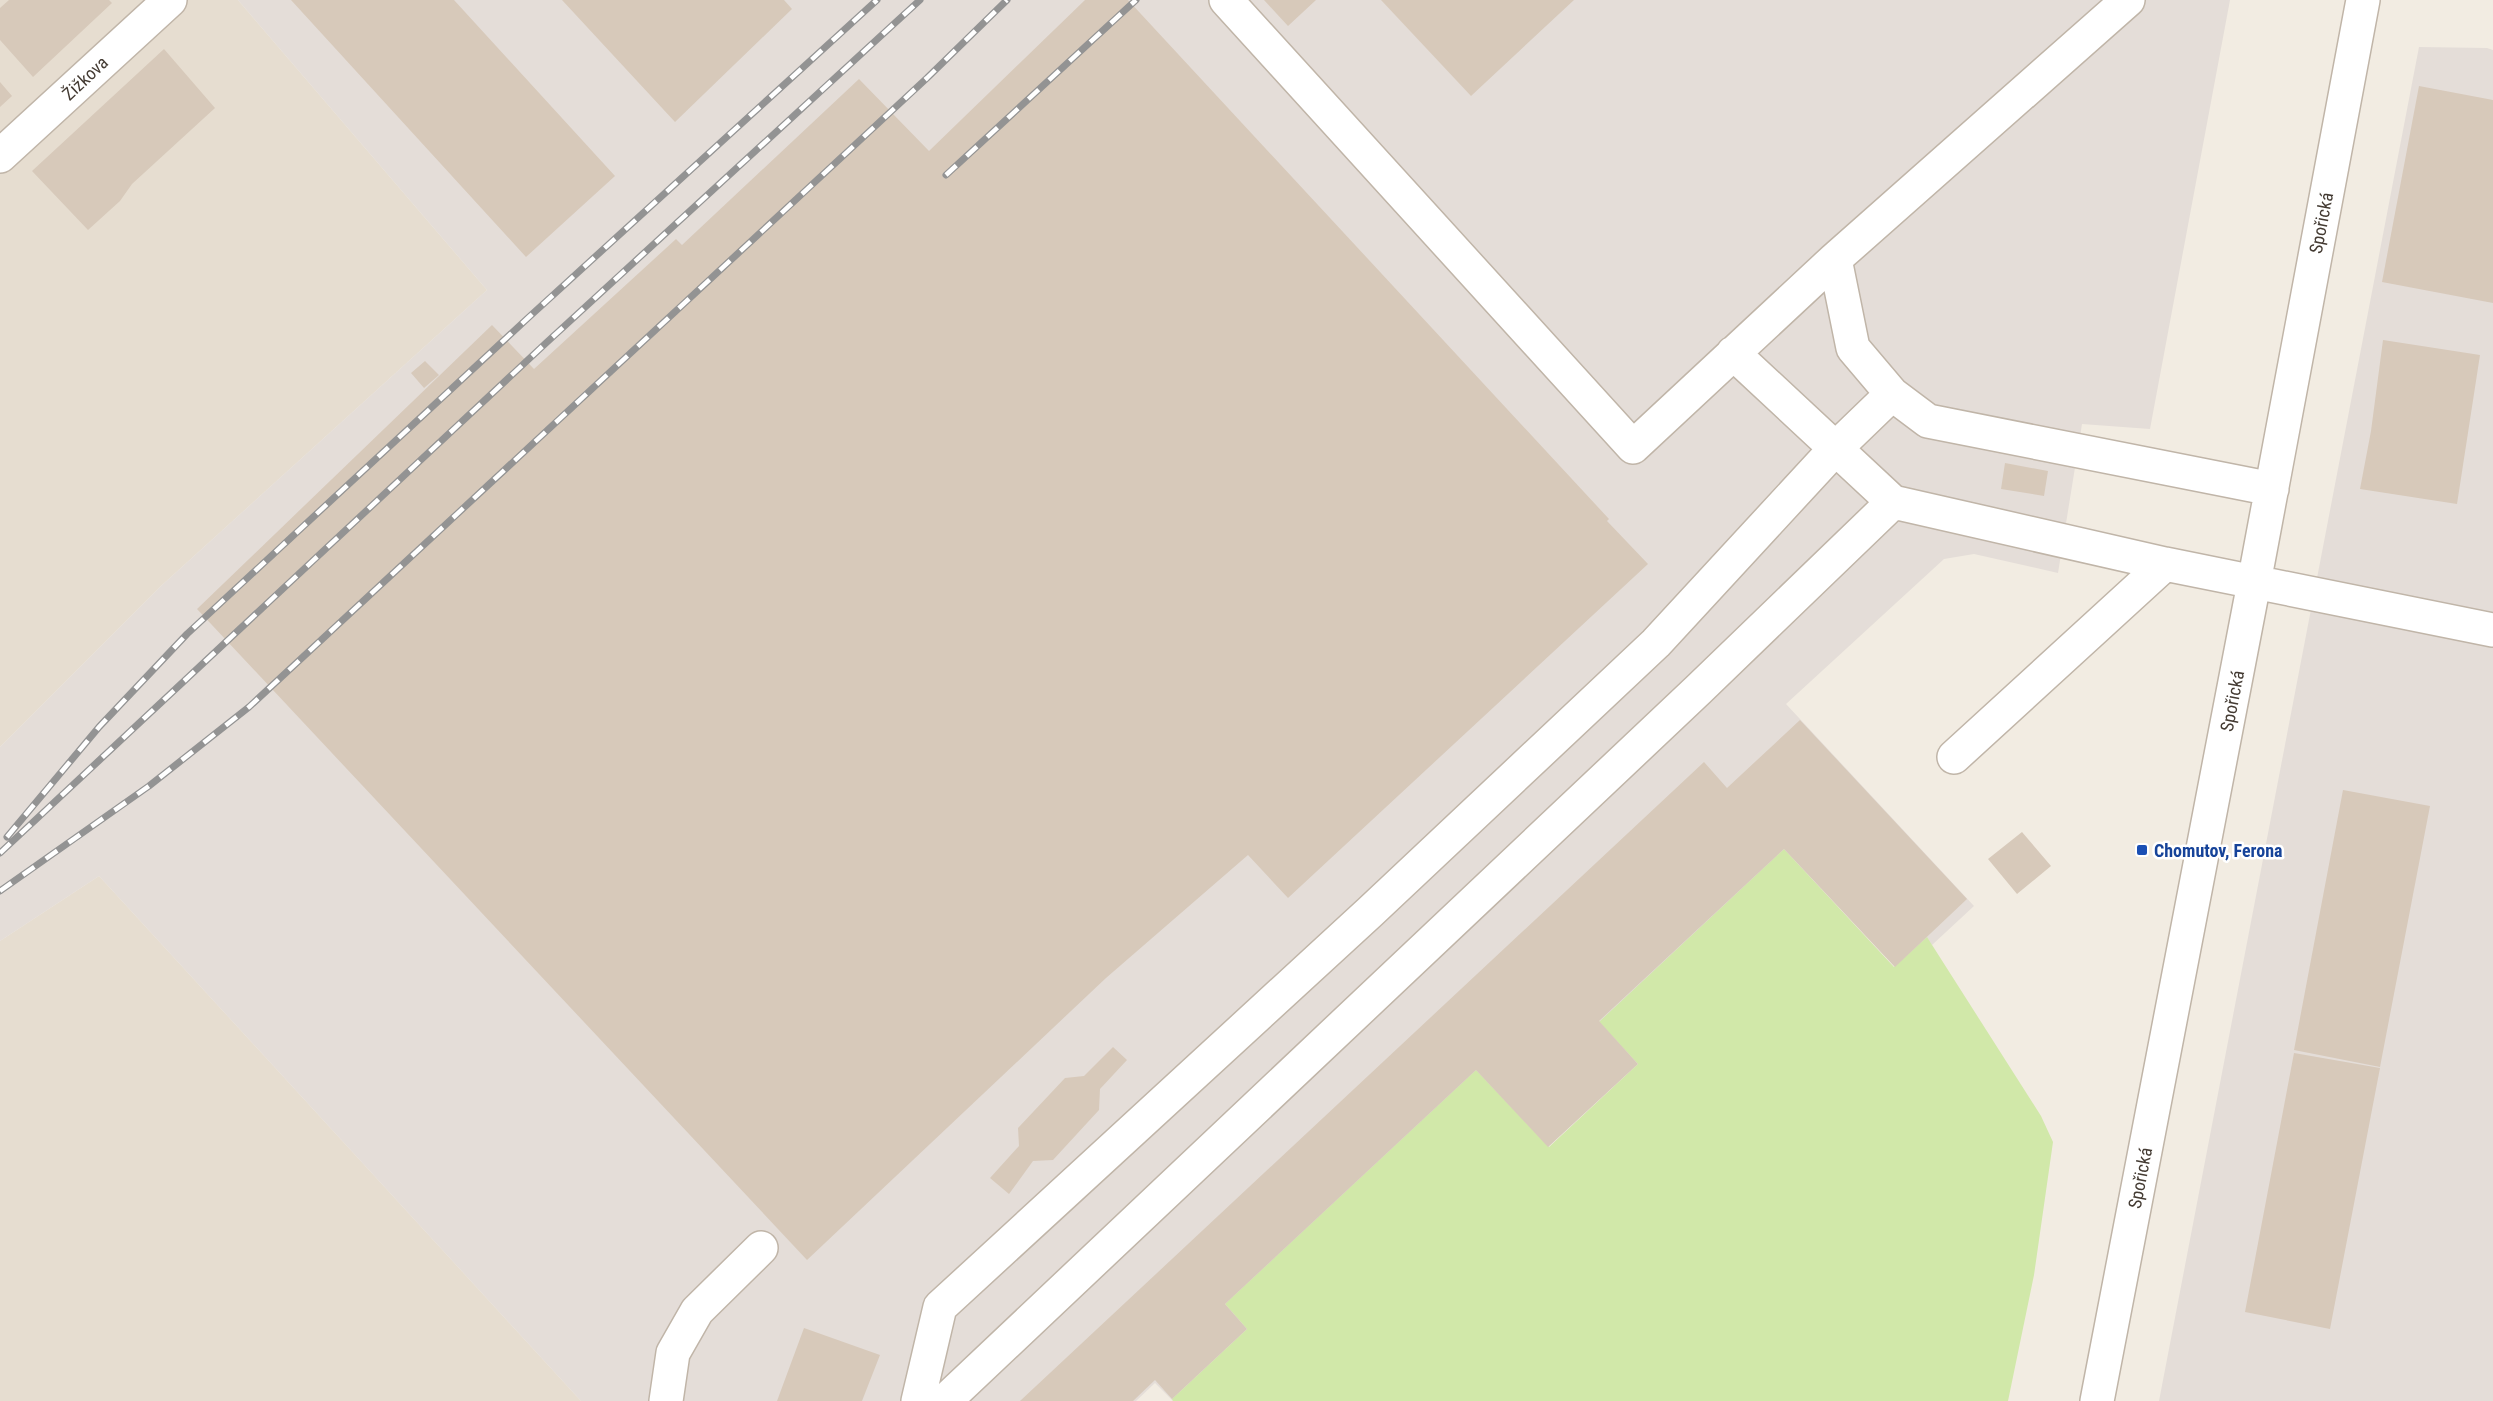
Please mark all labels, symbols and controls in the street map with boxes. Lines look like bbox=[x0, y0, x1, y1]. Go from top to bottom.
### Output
street label: Žižkova bbox=[58, 52, 112, 104]
street label: Spořická bbox=[2305, 191, 2337, 255]
street label: Spořická bbox=[2216, 669, 2248, 733]
place label: Chomutov, Ferona bbox=[2154, 840, 2282, 861]
marker: Chomutov, Ferona bbox=[2135, 843, 2149, 857]
street label: Spořická bbox=[2124, 1146, 2156, 1210]

